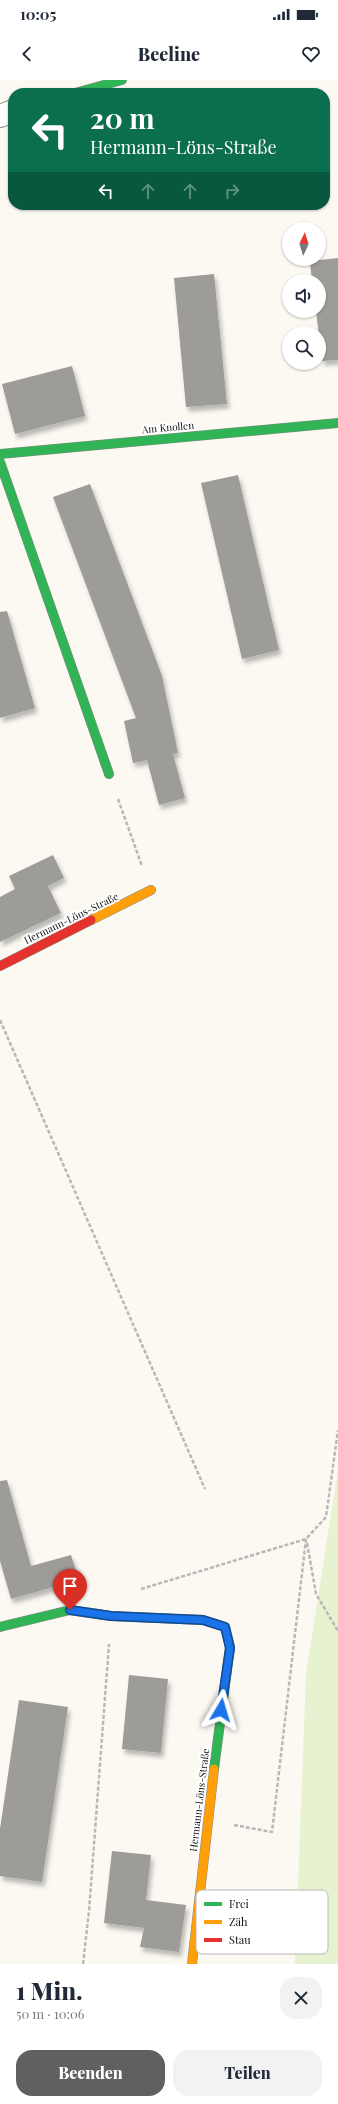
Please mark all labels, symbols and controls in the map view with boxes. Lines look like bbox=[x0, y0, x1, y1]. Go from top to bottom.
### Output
text: 10:05 bbox=[20, 4, 56, 24]
text: Beeline bbox=[138, 42, 200, 66]
icon: back bbox=[16, 43, 38, 65]
icon: heart bbox=[300, 43, 322, 65]
text: 20 m bbox=[90, 99, 155, 136]
icon: left bbox=[24, 104, 76, 156]
text: Hermann-Löns-Straße bbox=[90, 135, 277, 159]
icon: left bbox=[95, 180, 117, 202]
icon: ahead bbox=[137, 180, 159, 202]
icon: ahead bbox=[179, 180, 201, 202]
icon: right bbox=[221, 180, 243, 202]
north arrow bbox=[282, 222, 326, 266]
map controls bbox=[282, 222, 326, 370]
button: sound bbox=[282, 274, 326, 318]
button: search bbox=[282, 326, 326, 370]
street label: Am Knollen bbox=[140, 418, 195, 436]
street label: Hermann-Löns-Straße bbox=[21, 889, 121, 947]
pin bbox=[53, 1569, 87, 1610]
icon: arrive bbox=[59, 1575, 81, 1597]
position arrow bbox=[200, 1689, 242, 1731]
street label: Hermann-Löns-Straße bbox=[186, 1748, 212, 1852]
legend bbox=[196, 1890, 328, 1954]
text: Frei bbox=[229, 1896, 249, 1911]
text: Zäh bbox=[229, 1914, 248, 1929]
text: Stau bbox=[229, 1932, 251, 1947]
text: 1 Min. bbox=[16, 1974, 83, 2006]
button: close bbox=[280, 1977, 322, 2019]
text: 50 m · 10:06 bbox=[16, 2005, 84, 2022]
button: Beenden bbox=[16, 2050, 165, 2096]
button: Teilen bbox=[173, 2050, 322, 2096]

